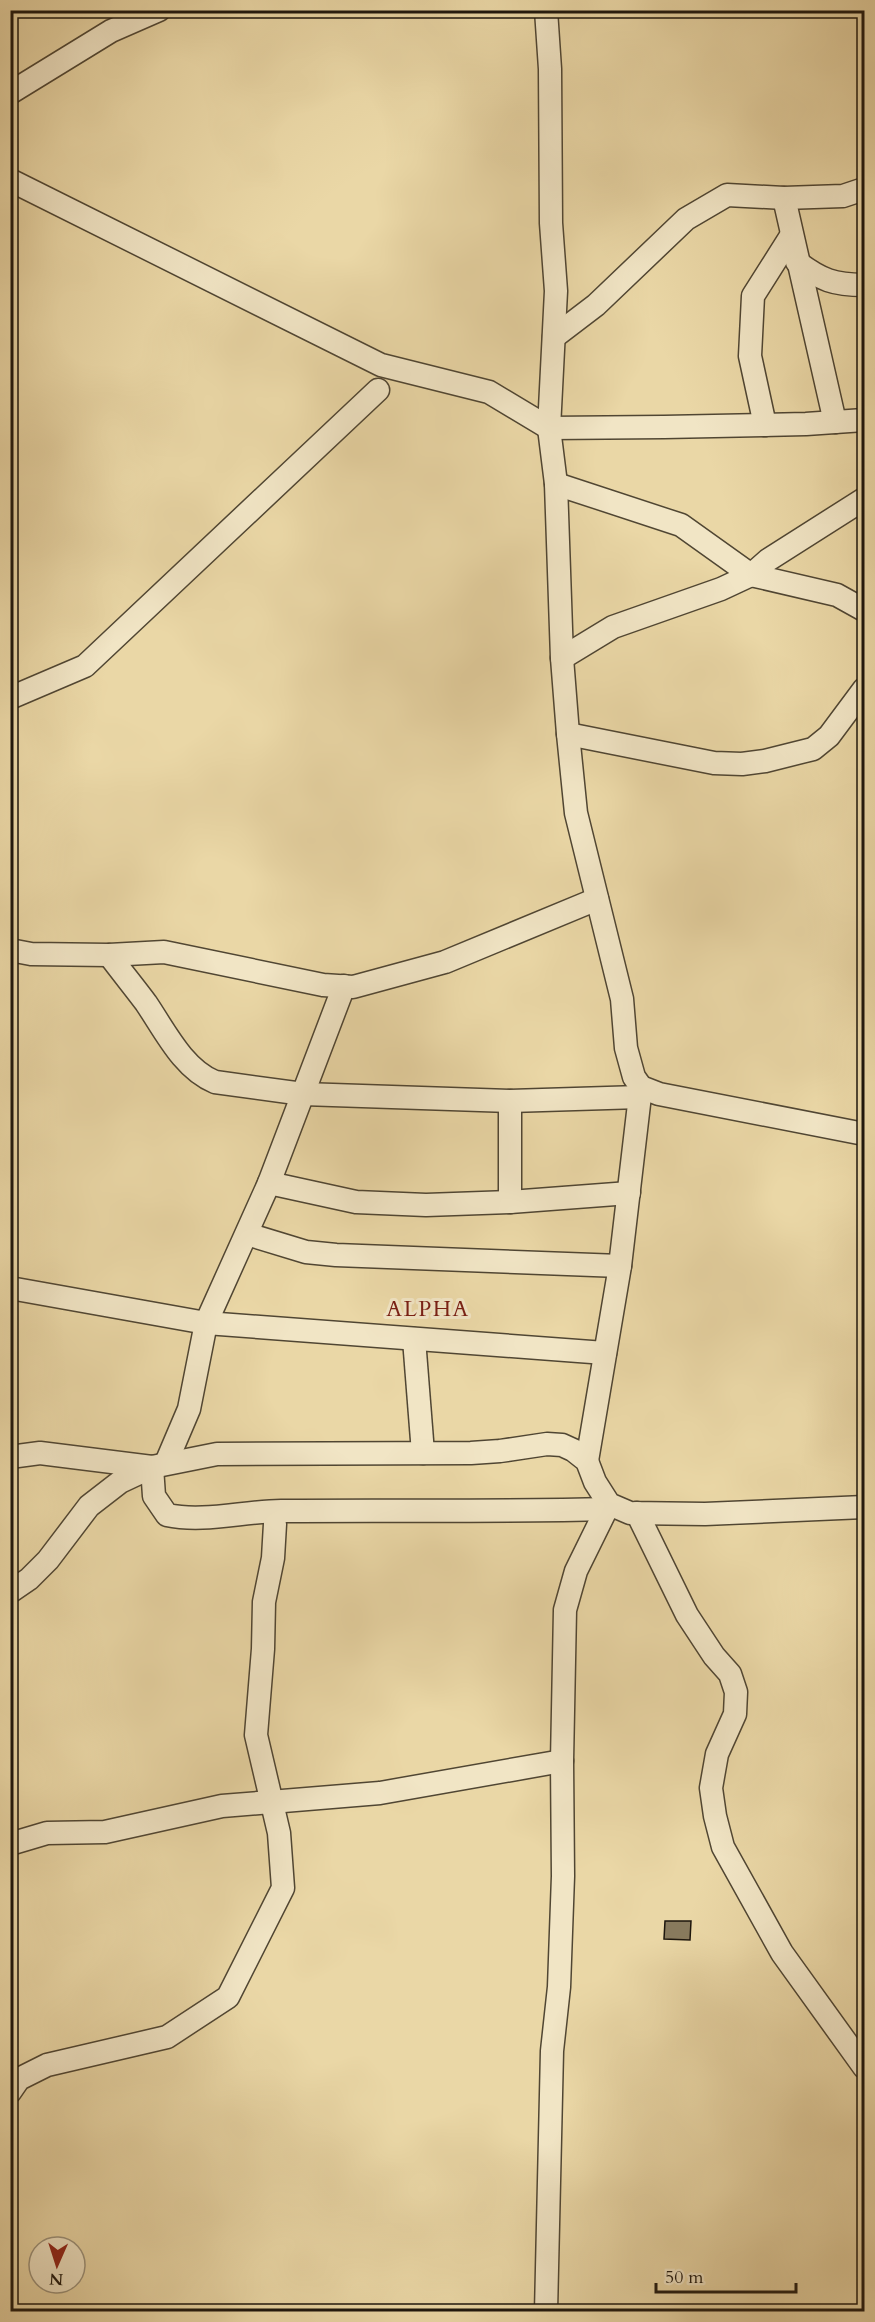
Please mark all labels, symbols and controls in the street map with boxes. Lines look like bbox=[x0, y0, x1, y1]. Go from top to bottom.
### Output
district label: ALPHA bbox=[386, 1294, 470, 1324]
north arrow bbox=[27, 2235, 87, 2295]
scale bar bbox=[656, 2256, 796, 2294]
text: 50 m bbox=[665, 2265, 704, 2290]
text: N bbox=[49, 2268, 64, 2290]

